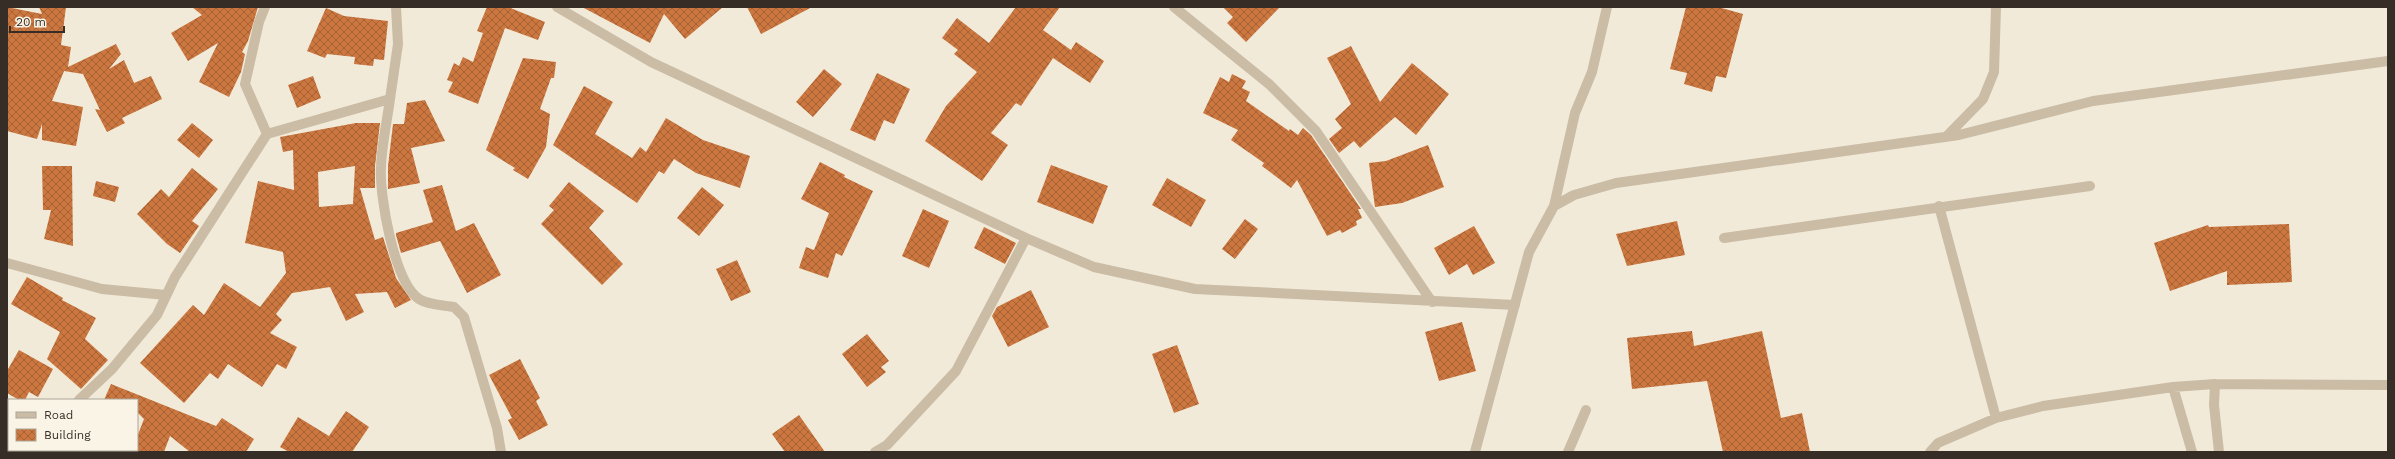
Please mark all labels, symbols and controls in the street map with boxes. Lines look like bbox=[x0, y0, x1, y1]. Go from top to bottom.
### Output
scale bar bbox=[10, 8, 64, 34]
text: 20 m bbox=[16, 15, 46, 29]
legend bbox=[8, 399, 138, 451]
text: Road bbox=[44, 408, 73, 422]
text: Building bbox=[44, 428, 91, 442]

